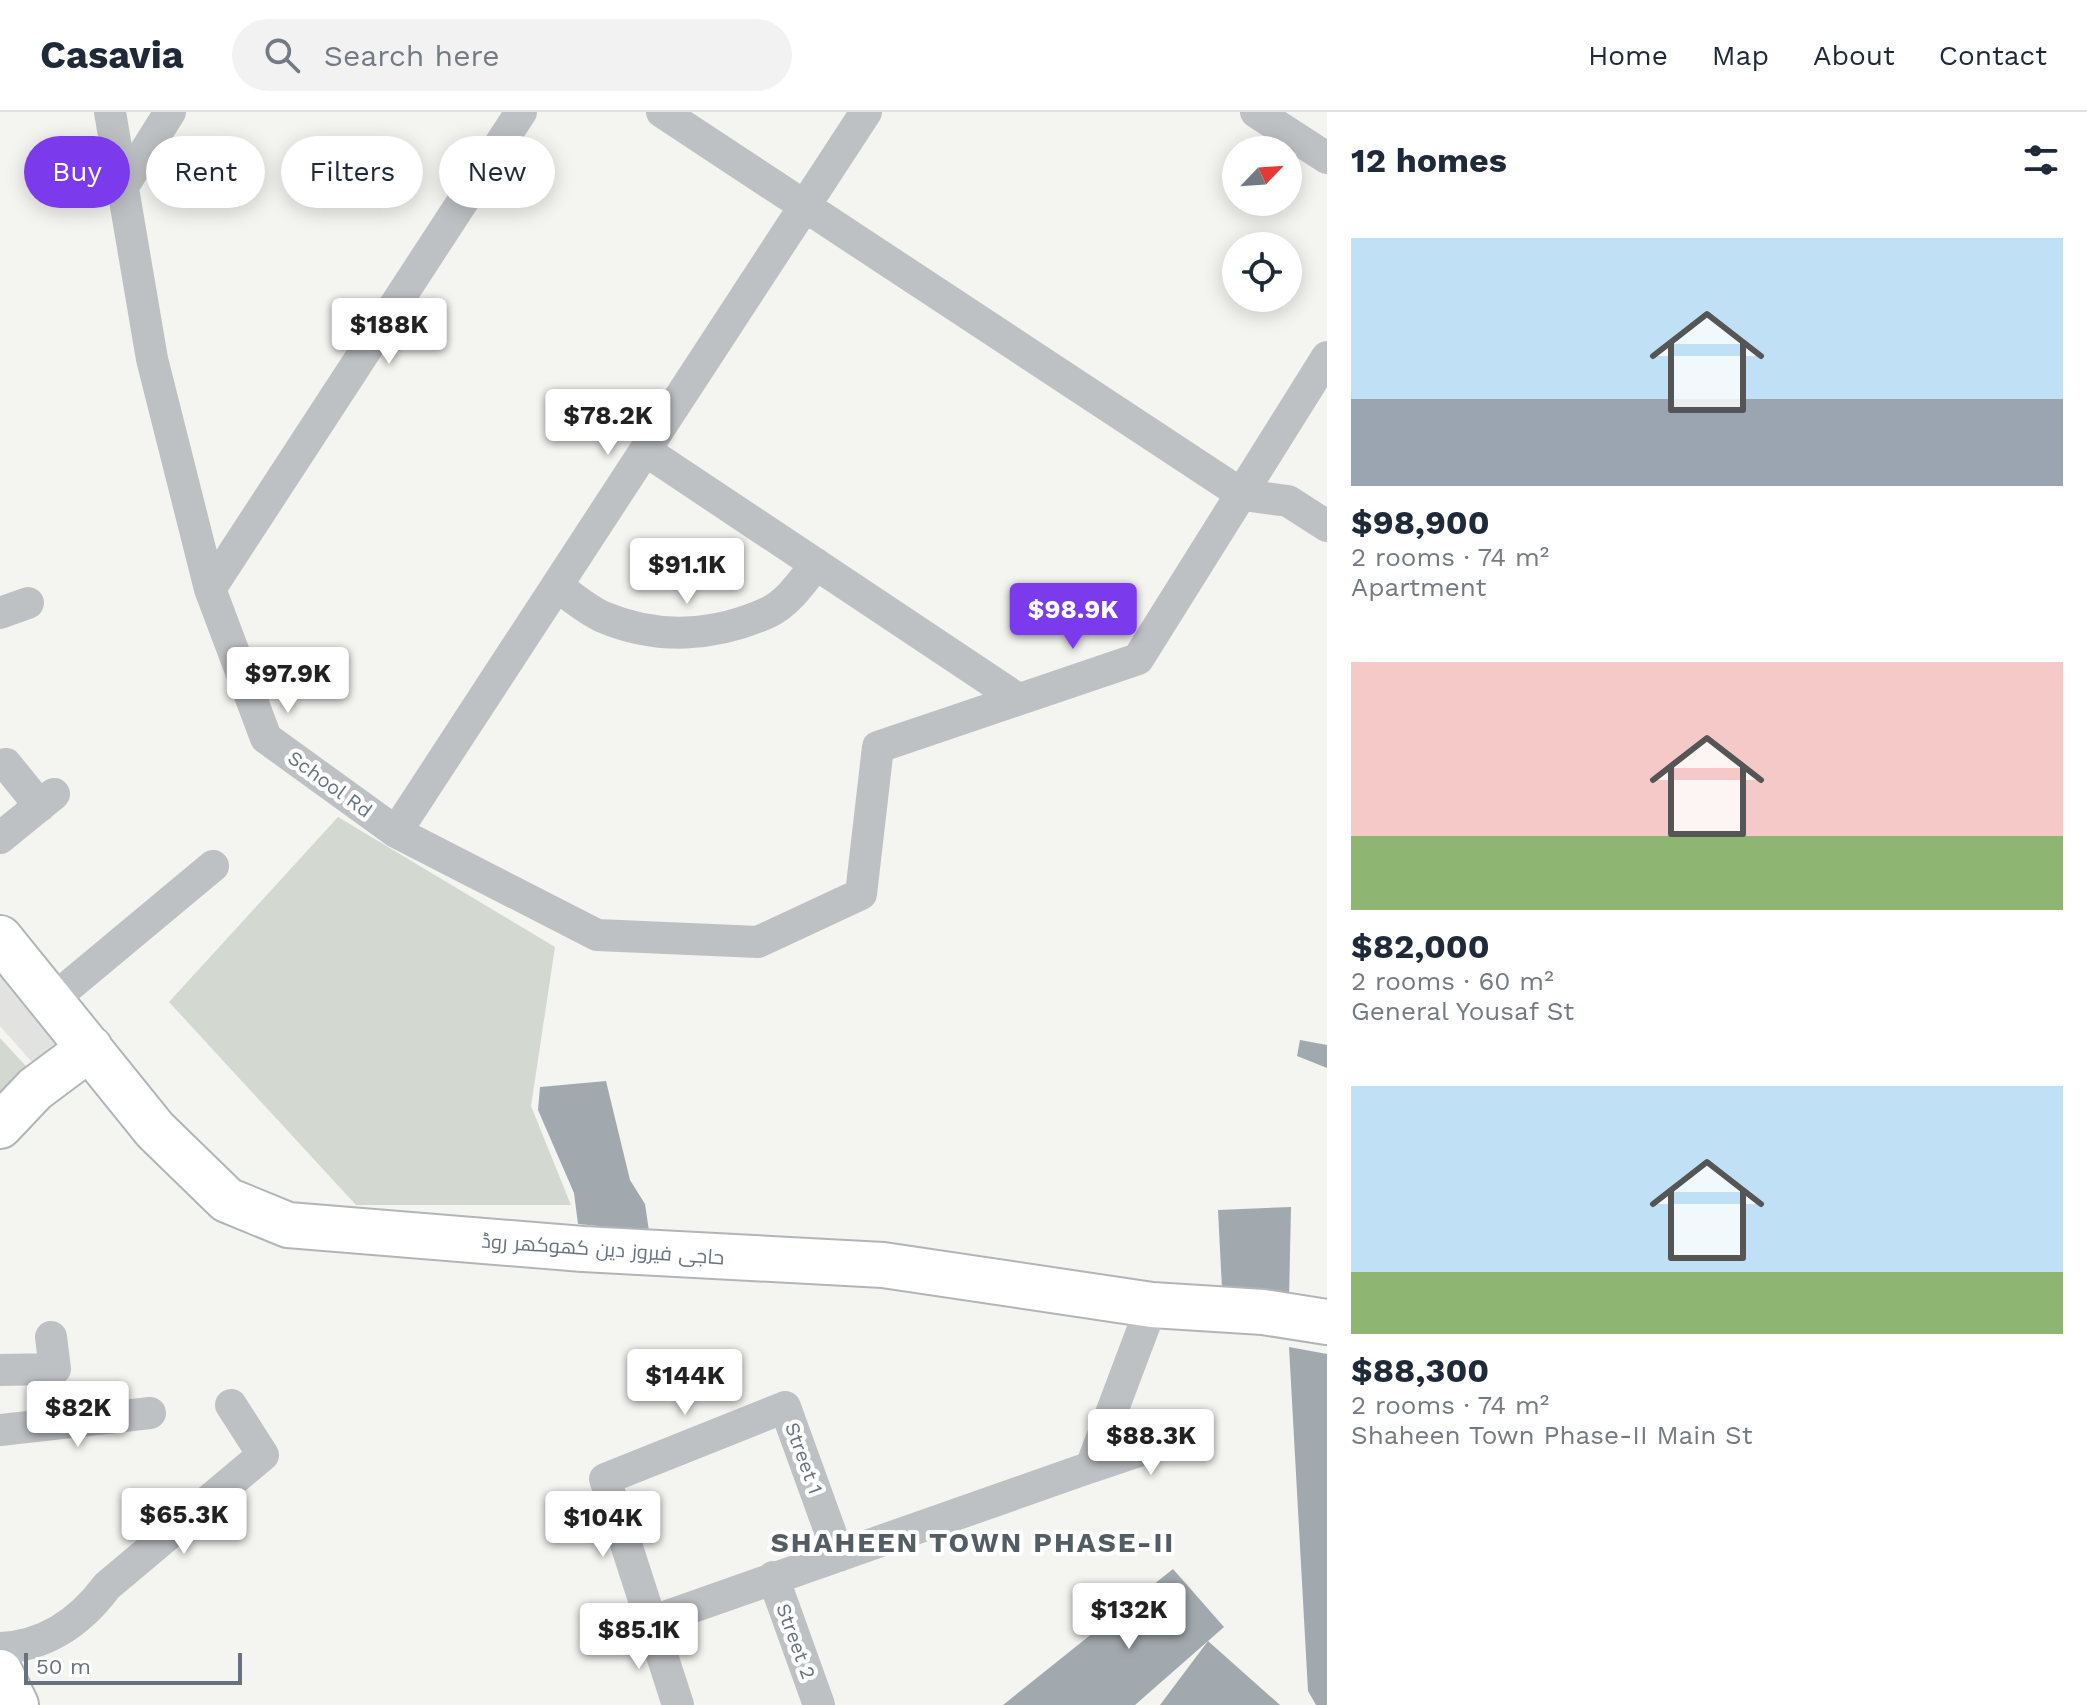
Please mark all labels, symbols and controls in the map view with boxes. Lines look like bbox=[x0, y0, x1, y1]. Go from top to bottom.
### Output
search box bbox=[232, 19, 792, 91]
text: Casavia bbox=[40, 33, 184, 77]
icon: search bbox=[260, 33, 304, 77]
text: Search here bbox=[324, 38, 500, 73]
text: Home bbox=[1588, 39, 1668, 72]
text: Map bbox=[1712, 39, 1769, 72]
text: About bbox=[1813, 39, 1895, 72]
text: Contact bbox=[1939, 39, 2047, 72]
chip: Buy bbox=[24, 136, 130, 208]
chip: Rent bbox=[146, 136, 265, 208]
chip: Filters bbox=[281, 136, 423, 208]
chip: New bbox=[439, 136, 555, 208]
north arrow bbox=[1222, 136, 1302, 216]
map controls bbox=[1222, 136, 1302, 312]
icon: filters bbox=[2019, 138, 2063, 182]
text: 12 homes bbox=[1351, 140, 1507, 180]
button: locate bbox=[1222, 232, 1302, 312]
icon: home bbox=[1635, 290, 1779, 434]
pin: $188K bbox=[333, 298, 445, 366]
text: $188K bbox=[350, 309, 428, 339]
pin: $78.2K bbox=[543, 389, 673, 457]
text: $78.2K bbox=[563, 400, 653, 430]
text: $98,900 bbox=[1351, 502, 1490, 542]
pin: $91.1K bbox=[622, 538, 752, 606]
text: 2 rooms · 74 m² bbox=[1351, 542, 1549, 572]
text: $91.1K bbox=[648, 549, 726, 579]
text: Apartment bbox=[1351, 572, 1487, 602]
pin: $98.9K bbox=[1008, 583, 1138, 651]
text: $98.9K bbox=[1028, 594, 1118, 624]
pin: $97.9K bbox=[223, 647, 353, 715]
text: $97.9K bbox=[245, 658, 331, 688]
icon: home bbox=[1635, 714, 1779, 858]
street label: School Rd bbox=[283, 745, 377, 823]
text: $82,000 bbox=[1351, 926, 1490, 966]
text: 2 rooms · 60 m² bbox=[1351, 966, 1554, 996]
text: General Yousaf St bbox=[1351, 996, 1574, 1026]
icon: home bbox=[1635, 1138, 1779, 1282]
street label: حاجی فیروز دین کھوکھر روڈ bbox=[481, 1229, 725, 1270]
pin: $144K bbox=[629, 1349, 741, 1417]
text: $88,300 bbox=[1351, 1350, 1489, 1390]
text: $144K bbox=[645, 1360, 725, 1390]
pin: $82K bbox=[31, 1381, 125, 1449]
text: 2 rooms · 74 m² bbox=[1351, 1390, 1549, 1420]
text: $82K bbox=[45, 1392, 111, 1422]
pin: $88.3K bbox=[1086, 1409, 1216, 1477]
street label: Street 1 bbox=[780, 1419, 828, 1497]
text: $88.3K bbox=[1106, 1420, 1196, 1450]
text: Shaheen Town Phase-II Main St bbox=[1351, 1420, 1753, 1450]
pin: $65.3K bbox=[119, 1488, 249, 1556]
pin: $104K bbox=[547, 1491, 659, 1559]
text: $65.3K bbox=[140, 1499, 228, 1529]
text: $104K bbox=[563, 1502, 643, 1532]
district label: SHAHEEN TOWN PHASE-II bbox=[771, 1526, 1175, 1559]
pin: $132K bbox=[1073, 1583, 1185, 1651]
text: $132K bbox=[1091, 1594, 1167, 1624]
street label: Street 2 bbox=[771, 1600, 821, 1682]
pin: $85.1K bbox=[574, 1603, 704, 1671]
text: $85.1K bbox=[598, 1614, 680, 1644]
scale bar bbox=[24, 1649, 242, 1685]
text: 50 m bbox=[36, 1654, 91, 1679]

